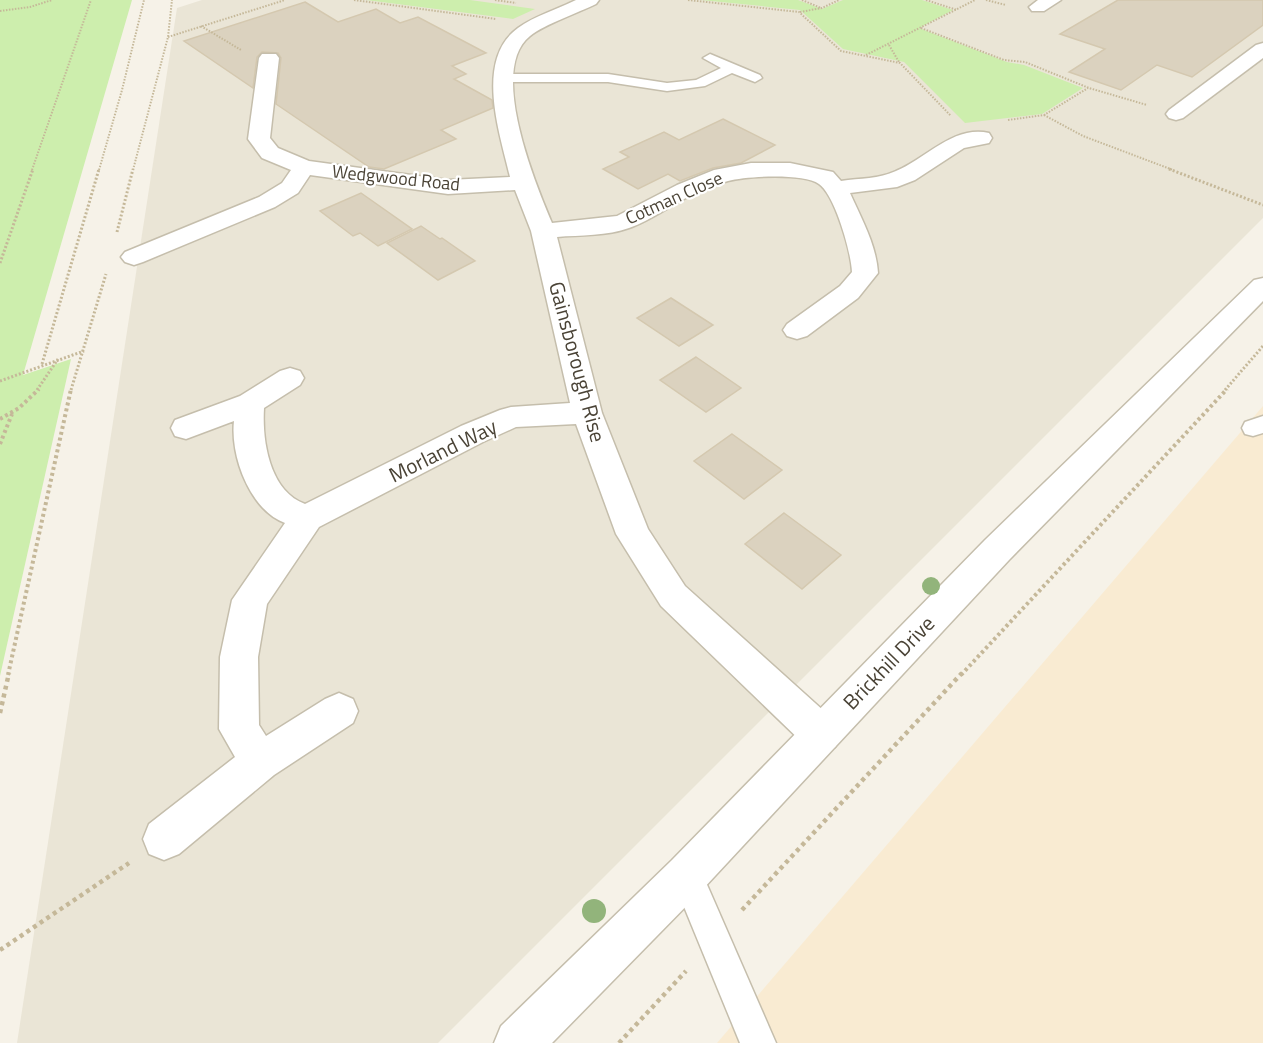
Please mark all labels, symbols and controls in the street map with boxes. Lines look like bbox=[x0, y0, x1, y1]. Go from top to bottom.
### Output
street label: Wedgwood Road bbox=[331, 157, 461, 198]
street label: Cotman Close bbox=[621, 164, 727, 231]
street label: Gainsborough Rise bbox=[541, 278, 615, 446]
street label: Morland Way bbox=[383, 410, 502, 490]
street label: Brickhill Drive bbox=[835, 608, 942, 717]

